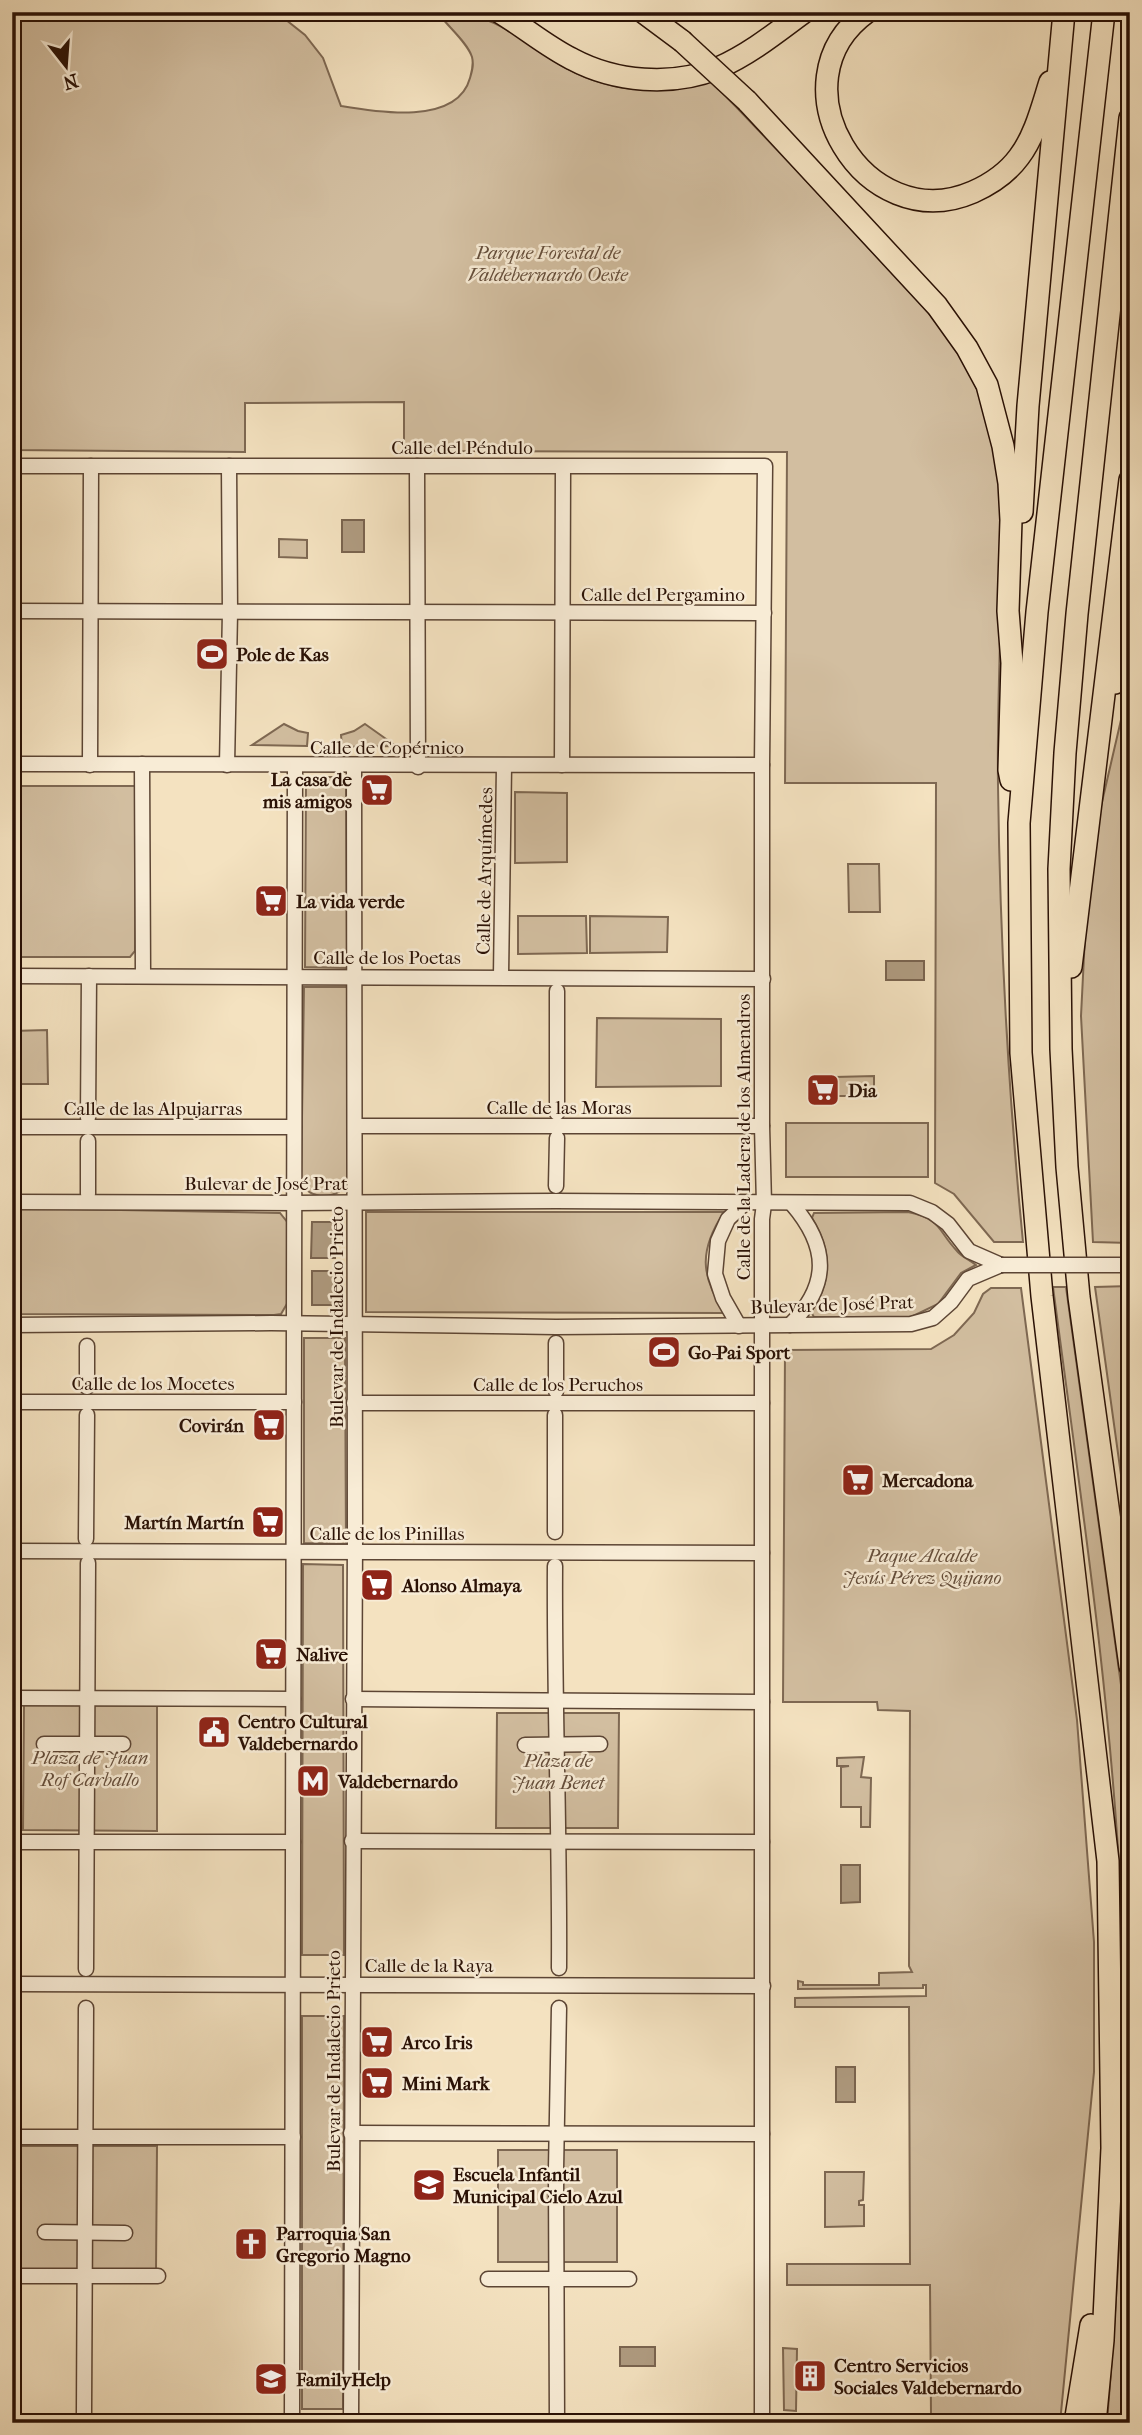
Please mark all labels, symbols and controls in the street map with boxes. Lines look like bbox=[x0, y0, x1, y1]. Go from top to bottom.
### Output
north arrow bbox=[32, 32, 102, 102]
text: N bbox=[60, 69, 81, 94]
park label: Parque Forestal de Valdebernardo Oeste bbox=[468, 242, 629, 286]
street label: Calle del Péndulo bbox=[391, 437, 533, 459]
street label: Calle del Pergamino bbox=[581, 584, 745, 606]
sports icon: Pole de Kas bbox=[193, 635, 231, 673]
place label: Pole de Kas bbox=[236, 644, 329, 666]
street label: Calle de Copérnico bbox=[310, 737, 464, 759]
place label: La casa de mis amigos bbox=[262, 769, 353, 813]
supermarket icon: La casa de mis amigos bbox=[358, 771, 396, 809]
street label: Calle de Arquímedes bbox=[473, 787, 497, 955]
supermarket icon: La vida verde bbox=[252, 882, 290, 920]
place label: La vida verde bbox=[296, 891, 405, 913]
street label: Calle de los Poetas bbox=[313, 947, 461, 969]
street label: Calle de la Ladera de los Almendros bbox=[733, 994, 755, 1280]
supermarket icon: Dia bbox=[804, 1071, 842, 1109]
place label: Dia bbox=[848, 1080, 878, 1102]
street label: Calle de las Moras bbox=[487, 1097, 631, 1119]
street label: Calle de las Alpujarras bbox=[64, 1098, 242, 1120]
street label: Bulevar de José Prat bbox=[184, 1173, 348, 1195]
street label: Bulevar de Indalecio Prieto bbox=[326, 1206, 348, 1428]
street label: Bulevar de José Prat bbox=[750, 1291, 914, 1319]
sports icon: Go-Pai Sport bbox=[645, 1333, 683, 1371]
place label: Go-Pai Sport bbox=[688, 1342, 791, 1364]
street label: Calle de los Mocetes bbox=[72, 1373, 234, 1395]
street label: Calle de los Peruchos bbox=[473, 1374, 643, 1396]
supermarket icon: Covirán bbox=[250, 1406, 288, 1444]
place label: Covirán bbox=[179, 1415, 245, 1437]
supermarket icon: Mercadona bbox=[839, 1461, 877, 1499]
place label: Mercadona bbox=[881, 1470, 975, 1492]
supermarket icon: Martín Martín bbox=[249, 1503, 287, 1541]
place label: Martín Martín bbox=[123, 1512, 245, 1534]
street label: Calle de los Pinillas bbox=[309, 1523, 465, 1545]
park label: Paque Alcalde Jesús Pérez Quijano bbox=[842, 1545, 1002, 1589]
supermarket icon: Alonso Almaya bbox=[358, 1566, 396, 1604]
place label: Alonso Almaya bbox=[401, 1575, 522, 1597]
supermarket icon: Nalive bbox=[252, 1635, 290, 1673]
place label: Nalive bbox=[296, 1644, 348, 1666]
place label: Centro Cultural Valdebernardo bbox=[237, 1711, 369, 1755]
public building icon: Centro Cultural Valdebernardo bbox=[195, 1713, 233, 1751]
park label: Plaza de Juan Rof Carballo bbox=[31, 1747, 148, 1791]
park label: Plaza de Juan Benet bbox=[512, 1750, 605, 1794]
metro station icon: Valdebernardo bbox=[294, 1762, 332, 1800]
place label: Valdebernardo bbox=[337, 1771, 458, 1793]
street label: Bulevar de Indalecio Prieto bbox=[323, 1950, 345, 2172]
street label: Calle de la Raya bbox=[365, 1955, 494, 1977]
supermarket icon: Arco Iris bbox=[358, 2023, 396, 2061]
place label: Arco Iris bbox=[401, 2032, 473, 2054]
supermarket icon: Mini Mark bbox=[358, 2064, 396, 2102]
place label: Mini Mark bbox=[401, 2073, 491, 2095]
place label: Escuela Infantil Municipal Cielo Azul bbox=[452, 2164, 624, 2208]
school or university icon: Escuela Infantil Municipal Cielo Azul bbox=[410, 2166, 448, 2204]
place label: Parroquia San Gregorio Magno bbox=[276, 2223, 411, 2267]
church icon: Parroquia San Gregorio Magno bbox=[232, 2225, 270, 2263]
place label: Centro Servicios Sociales Valdebernardo bbox=[834, 2355, 1022, 2399]
building icon: Centro Servicios Sociales Valdebernardo bbox=[791, 2357, 829, 2395]
school or university icon: FamilyHelp bbox=[252, 2360, 290, 2398]
place label: FamilyHelp bbox=[295, 2369, 391, 2391]

